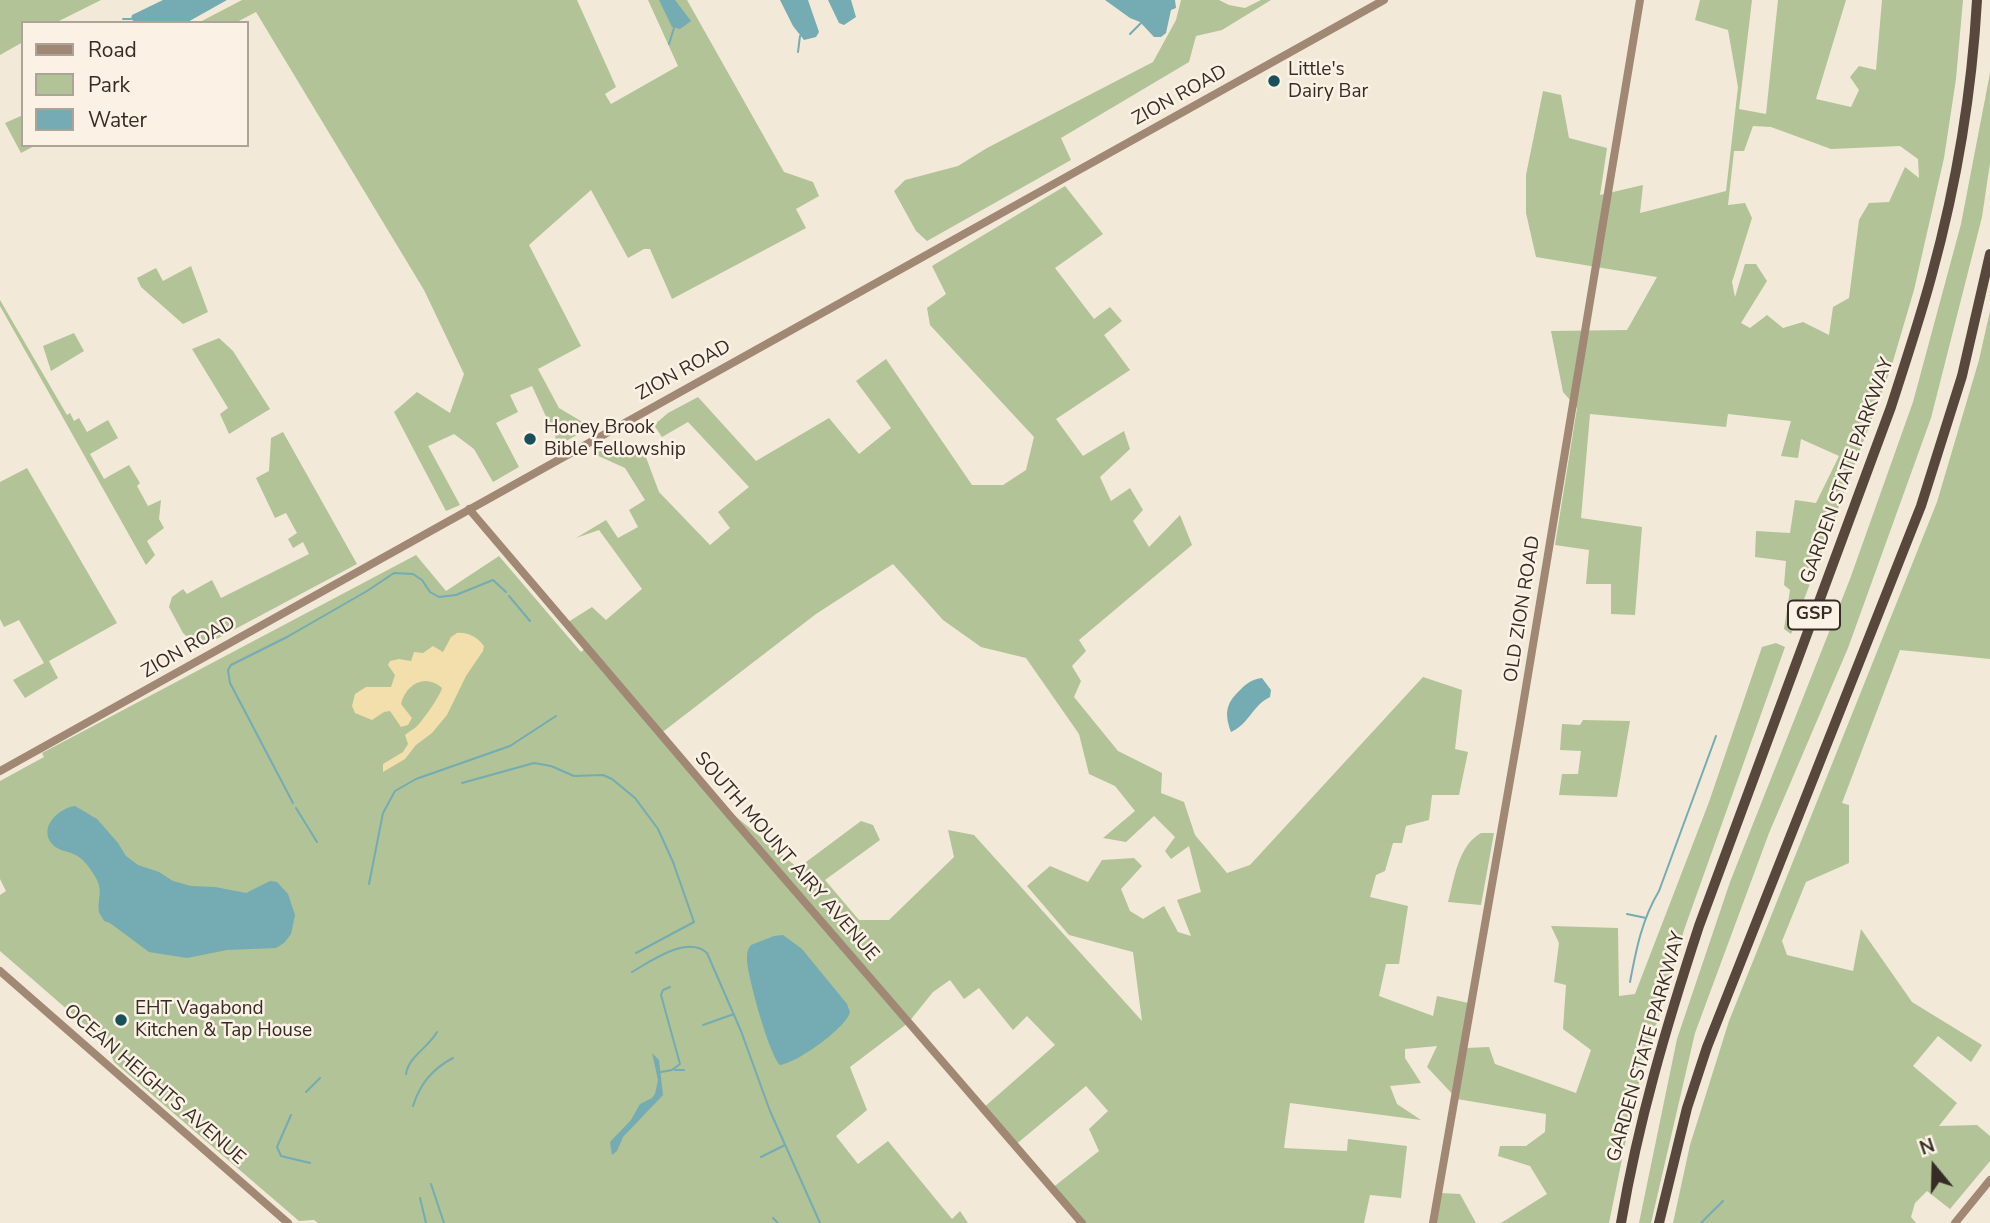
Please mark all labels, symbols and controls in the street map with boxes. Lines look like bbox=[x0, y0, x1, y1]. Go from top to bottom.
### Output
legend bbox=[21, 21, 248, 147]
text: Road bbox=[88, 36, 137, 64]
place label: Little's Dairy Bar bbox=[1288, 59, 1368, 103]
street label: ZION ROAD bbox=[1129, 61, 1231, 131]
text: Park bbox=[88, 71, 130, 99]
marker: Little's Dairy Bar bbox=[1266, 73, 1282, 89]
text: Water bbox=[88, 106, 147, 134]
street label: ZION ROAD bbox=[633, 336, 735, 406]
street label: GARDEN STATE PARKWAY bbox=[1797, 355, 1899, 587]
place label: Honey Brook Bible Fellowship bbox=[544, 417, 686, 461]
marker: Honey Brook Bible Fellowship bbox=[522, 431, 538, 447]
street label: OLD ZION ROAD bbox=[1500, 534, 1546, 684]
road number: GSP bbox=[1788, 600, 1840, 630]
street label: ZION ROAD bbox=[138, 612, 240, 684]
street label: SOUTH MOUNT AIRY AVENUE bbox=[689, 748, 883, 966]
street label: GARDEN STATE PARKWAY bbox=[1603, 929, 1691, 1165]
place label: EHT Vagabond Kitchen & Tap House bbox=[135, 998, 312, 1042]
street label: OCEAN HEIGHTS AVENUE bbox=[59, 1000, 249, 1170]
marker: EHT Vagabond Kitchen & Tap House bbox=[113, 1012, 129, 1028]
north arrow bbox=[1899, 1132, 1969, 1202]
text: N bbox=[1916, 1133, 1938, 1162]

